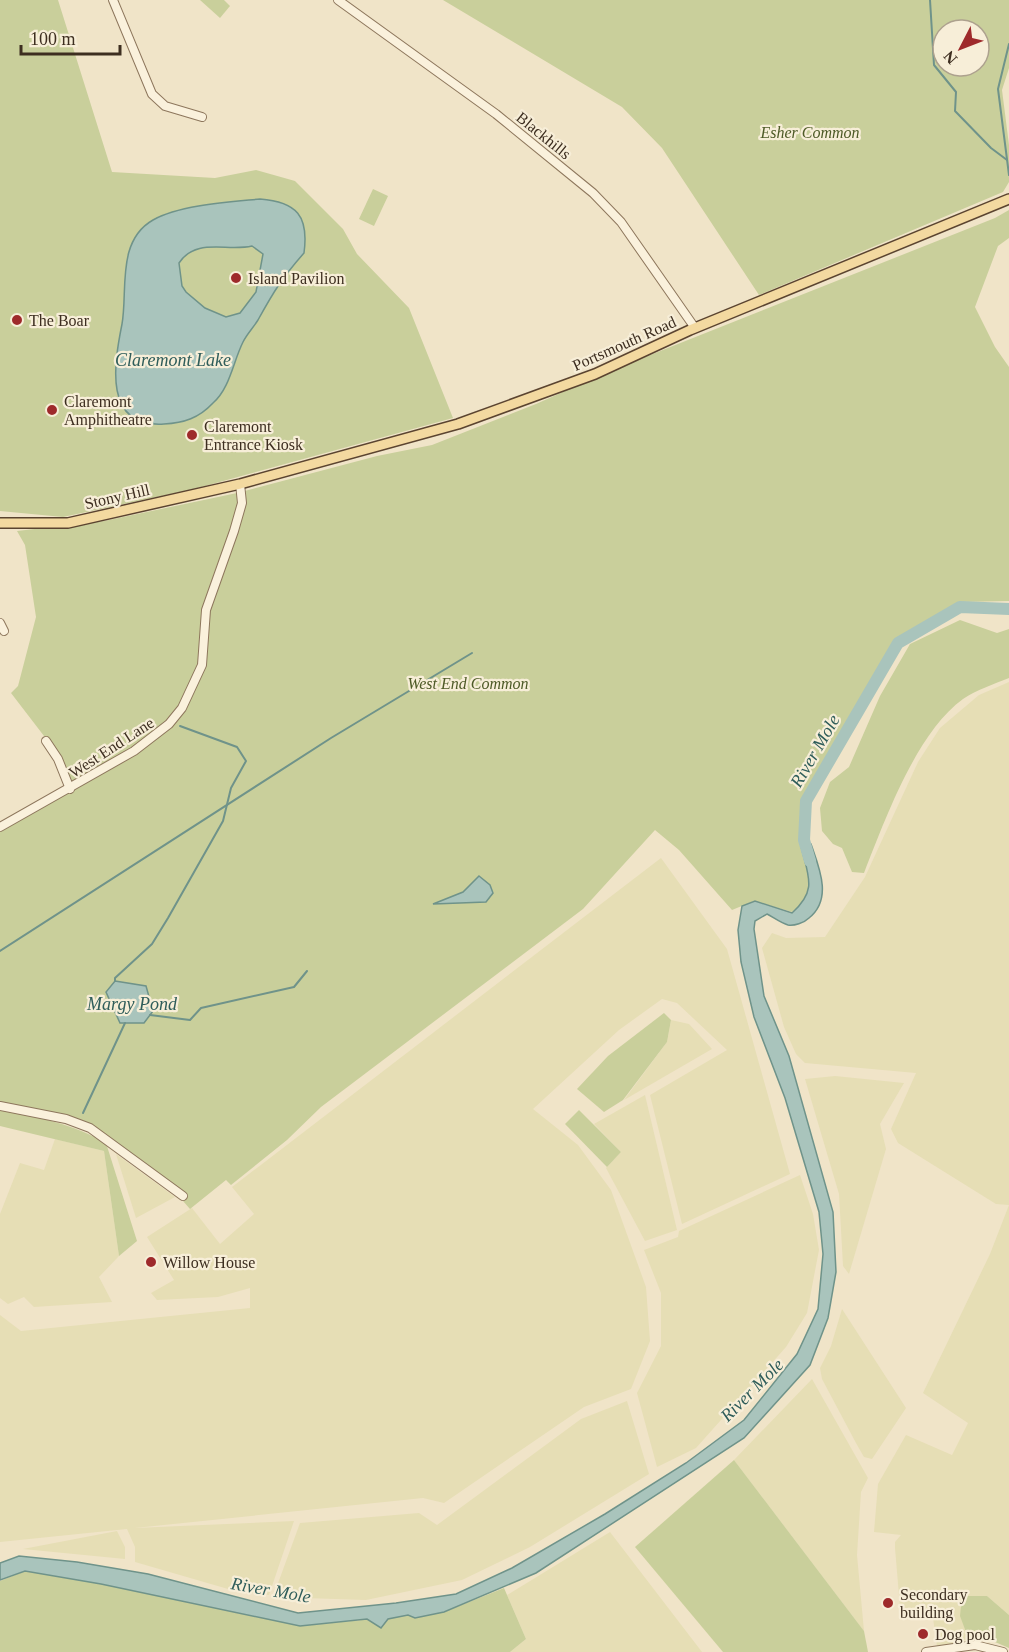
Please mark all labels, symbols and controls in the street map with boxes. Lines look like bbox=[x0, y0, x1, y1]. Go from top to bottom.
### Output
scale bar bbox=[21, 18, 120, 56]
north arrow bbox=[931, 18, 991, 78]
text: 100 m bbox=[30, 29, 76, 49]
text: N bbox=[940, 47, 960, 68]
street label: Blackhills bbox=[513, 108, 574, 162]
park label: Esher Common bbox=[759, 124, 860, 141]
place label: Island Pavilion bbox=[248, 270, 344, 287]
marker: Island Pavilion bbox=[229, 271, 243, 285]
place label: The Boar bbox=[29, 312, 90, 329]
marker: The Boar bbox=[10, 313, 24, 327]
street label: Portsmouth Road bbox=[570, 313, 679, 374]
water label: Claremont Lake bbox=[115, 350, 231, 370]
place label: Claremont Amphitheatre bbox=[64, 393, 152, 429]
marker: Claremont Amphitheatre bbox=[45, 403, 59, 417]
place label: Claremont Entrance Kiosk bbox=[204, 418, 303, 453]
marker: Claremont Entrance Kiosk bbox=[185, 428, 199, 442]
street label: Stony Hill bbox=[83, 481, 152, 513]
park label: West End Common bbox=[407, 675, 529, 692]
water label: River Mole bbox=[786, 711, 844, 792]
street label: West End Lane bbox=[66, 714, 157, 781]
water label: Margy Pond bbox=[86, 994, 178, 1014]
place label: Willow House bbox=[163, 1254, 255, 1271]
marker: Willow House bbox=[144, 1255, 158, 1269]
water label: River Mole bbox=[716, 1354, 788, 1426]
water label: River Mole bbox=[229, 1573, 312, 1607]
place label: Secondary building bbox=[900, 1586, 968, 1622]
marker: Secondary building bbox=[881, 1596, 895, 1610]
place label: Dog pool bbox=[935, 1626, 996, 1644]
marker: Dog pool bbox=[916, 1627, 930, 1641]

